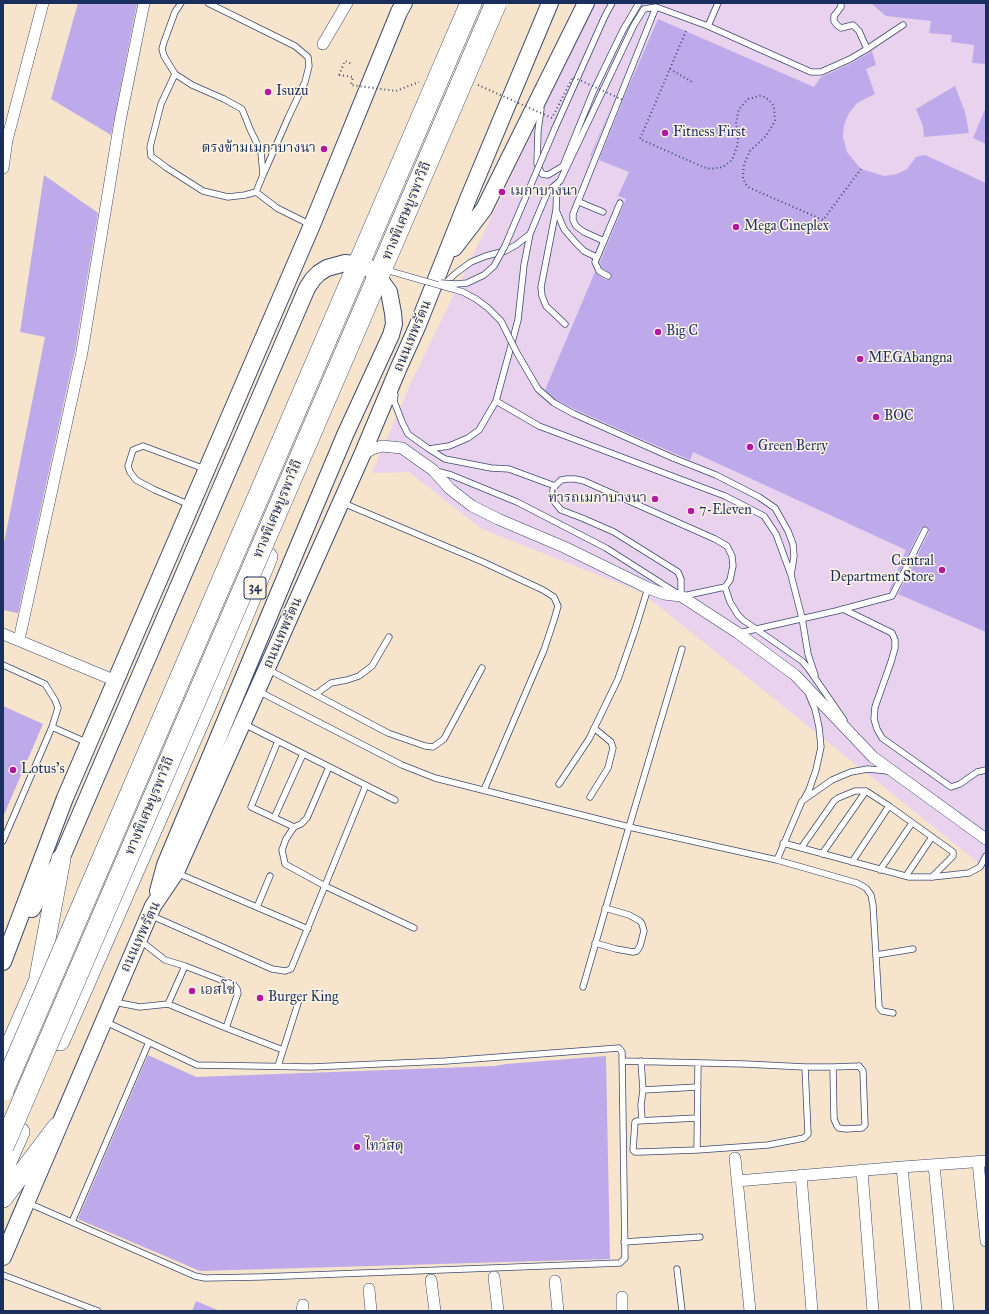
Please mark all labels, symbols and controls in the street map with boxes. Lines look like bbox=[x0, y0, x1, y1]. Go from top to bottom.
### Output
place label: Isuzu bbox=[276, 84, 308, 100]
marker: Isuzu bbox=[263, 87, 273, 97]
place label: Fitness First bbox=[673, 125, 746, 141]
marker: Fitness First bbox=[660, 128, 670, 138]
place label: ตรงข้ามเมกาบางนา bbox=[202, 141, 316, 157]
marker: ตรงข้ามเมกาบางนา bbox=[319, 144, 329, 154]
street label: ทางพิเศษบูรพาวิถี bbox=[379, 159, 435, 263]
place label: เมกาบางนา bbox=[510, 184, 578, 200]
marker: เมกาบางนา bbox=[497, 187, 507, 197]
place label: Mega Cineplex bbox=[744, 219, 829, 235]
marker: Mega Cineplex bbox=[731, 222, 741, 232]
street label: ถนนเทพรัตน bbox=[390, 298, 436, 374]
place label: Big C bbox=[666, 324, 698, 340]
marker: Big C bbox=[653, 327, 663, 337]
place label: MEGAbangna bbox=[868, 351, 952, 367]
marker: MEGAbangna bbox=[855, 354, 865, 364]
place label: BOC bbox=[884, 409, 913, 425]
marker: BOC bbox=[871, 412, 881, 422]
place label: Green Berry bbox=[758, 439, 828, 455]
marker: Green Berry bbox=[745, 442, 755, 452]
street label: ทางพิเศษบูรพาวิถี bbox=[250, 457, 306, 561]
place label: ท่ารถเมกาบางนา bbox=[548, 491, 647, 507]
marker: ท่ารถเมกาบางนา bbox=[650, 494, 660, 504]
place label: 7-Eleven bbox=[699, 503, 752, 519]
marker: 7-Eleven bbox=[686, 506, 696, 516]
place label: Central Department Store bbox=[830, 554, 934, 586]
marker: Central Department Store bbox=[937, 565, 947, 575]
road number: 34 bbox=[244, 577, 266, 599]
street label: ถนนเทพรัตน bbox=[260, 595, 306, 671]
street label: ทางพิเศษบูรพาวิถี bbox=[122, 754, 178, 858]
place label: Lotus's bbox=[21, 762, 65, 778]
marker: Lotus's bbox=[8, 765, 18, 775]
street label: ถนนเทพรัตน bbox=[117, 899, 165, 975]
place label: เอสโซ่ bbox=[200, 983, 235, 999]
marker: เอสโซ่ bbox=[187, 986, 197, 996]
place label: Burger King bbox=[268, 990, 338, 1006]
marker: Burger King bbox=[255, 993, 265, 1003]
place label: ไทวัสดุ bbox=[365, 1139, 404, 1155]
marker: ไทวัสดุ bbox=[352, 1142, 362, 1152]

